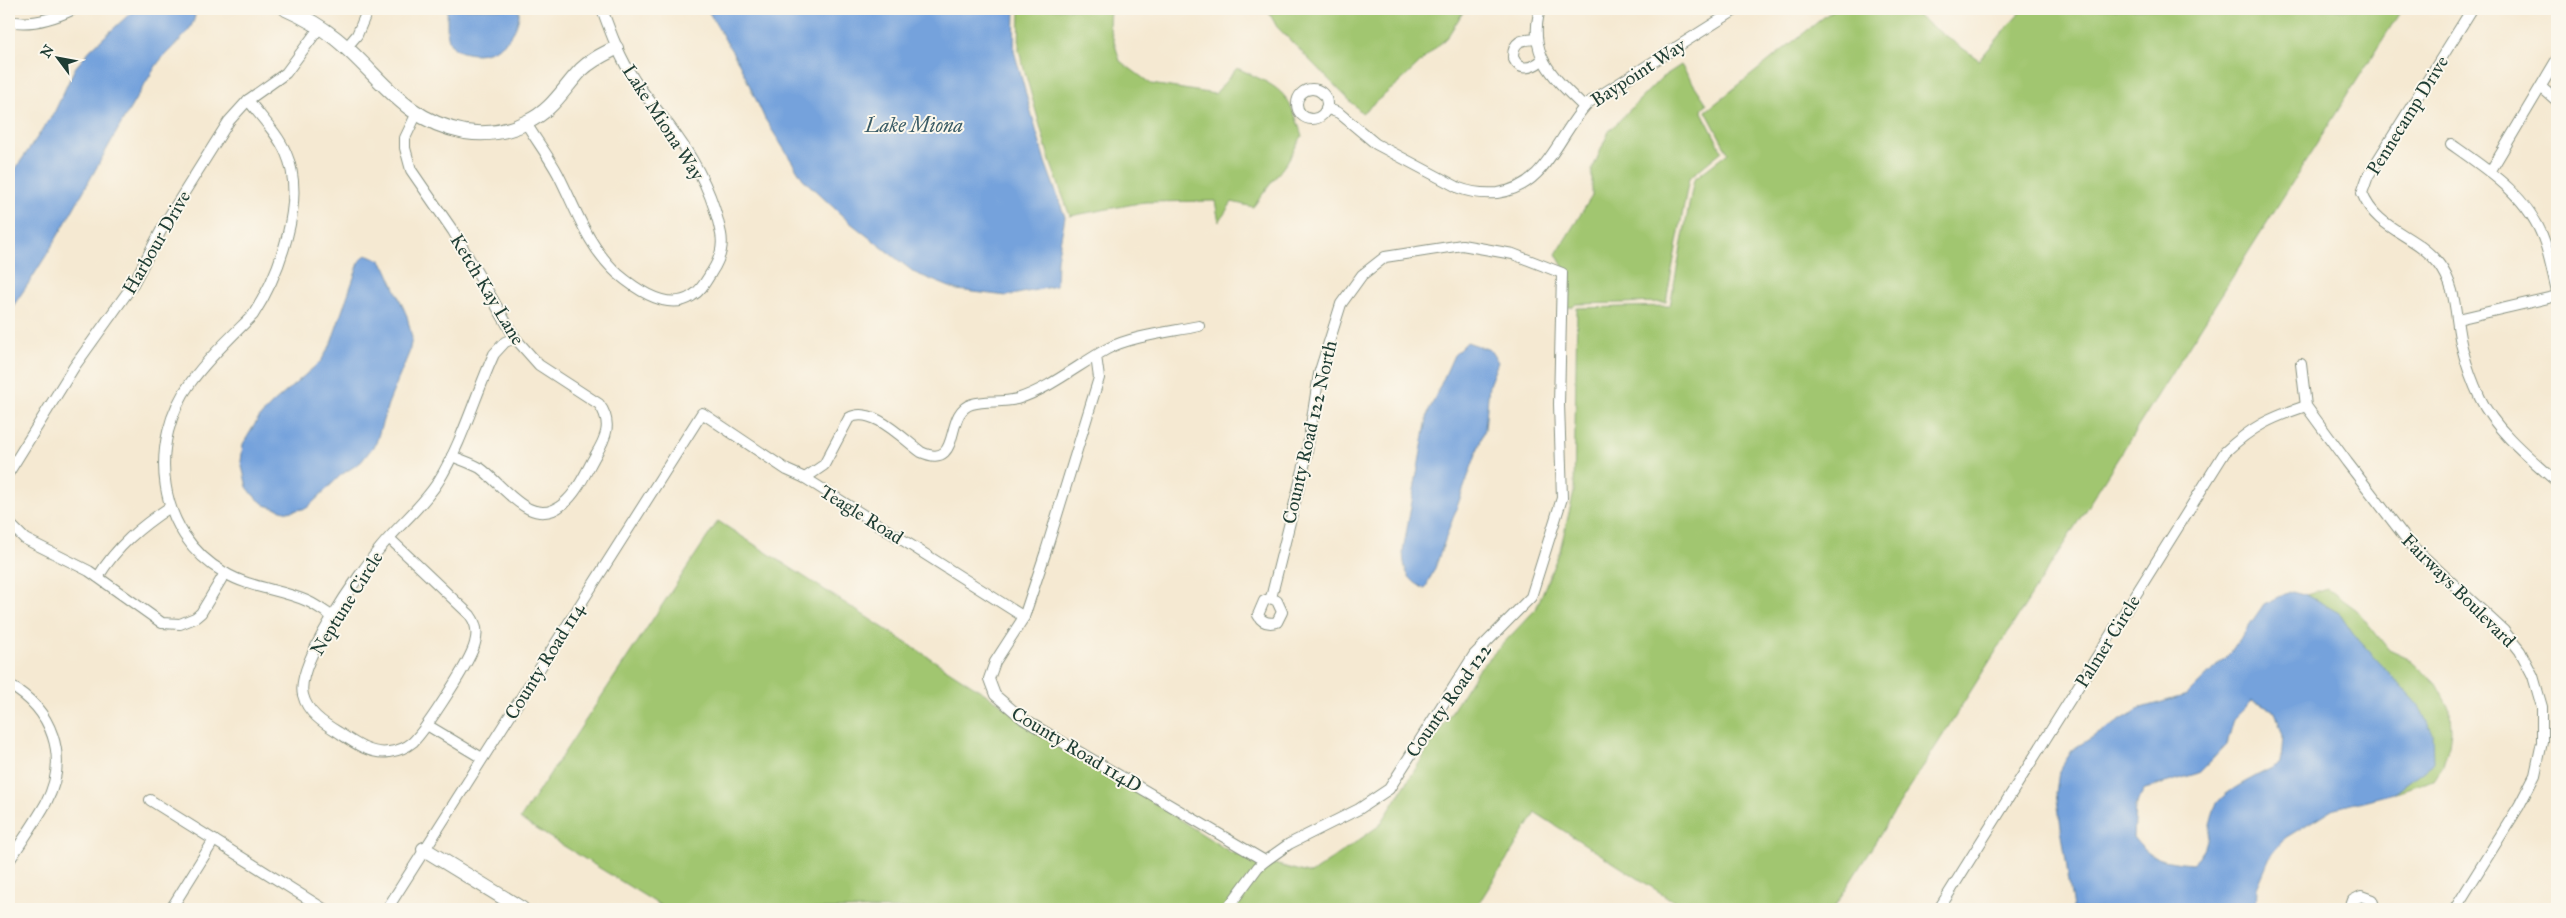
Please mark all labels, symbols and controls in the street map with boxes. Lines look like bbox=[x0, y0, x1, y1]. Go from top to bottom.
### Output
north arrow bbox=[32, 32, 82, 82]
street label: Baypoint Way bbox=[1586, 33, 1691, 112]
text: N bbox=[37, 42, 58, 61]
street label: Pennecamp Drive bbox=[2362, 51, 2453, 179]
street label: Lake Miona Way bbox=[618, 60, 710, 185]
water label: Lake Miona bbox=[864, 113, 963, 137]
street label: Harbour Drive bbox=[118, 186, 195, 298]
street label: Ketch Kay Lane bbox=[445, 230, 530, 349]
street label: County Road 122 North bbox=[1277, 338, 1342, 526]
street label: Teagle Road bbox=[815, 480, 908, 550]
street label: Fairways Boulevard bbox=[2397, 529, 2521, 652]
street label: Neptune Circle bbox=[305, 547, 388, 660]
street label: Palmer Circle bbox=[2070, 591, 2145, 692]
street label: County Road 114 bbox=[499, 598, 590, 724]
street label: County Road 122 bbox=[1401, 639, 1496, 762]
street label: County Road 114D bbox=[1007, 701, 1146, 797]

